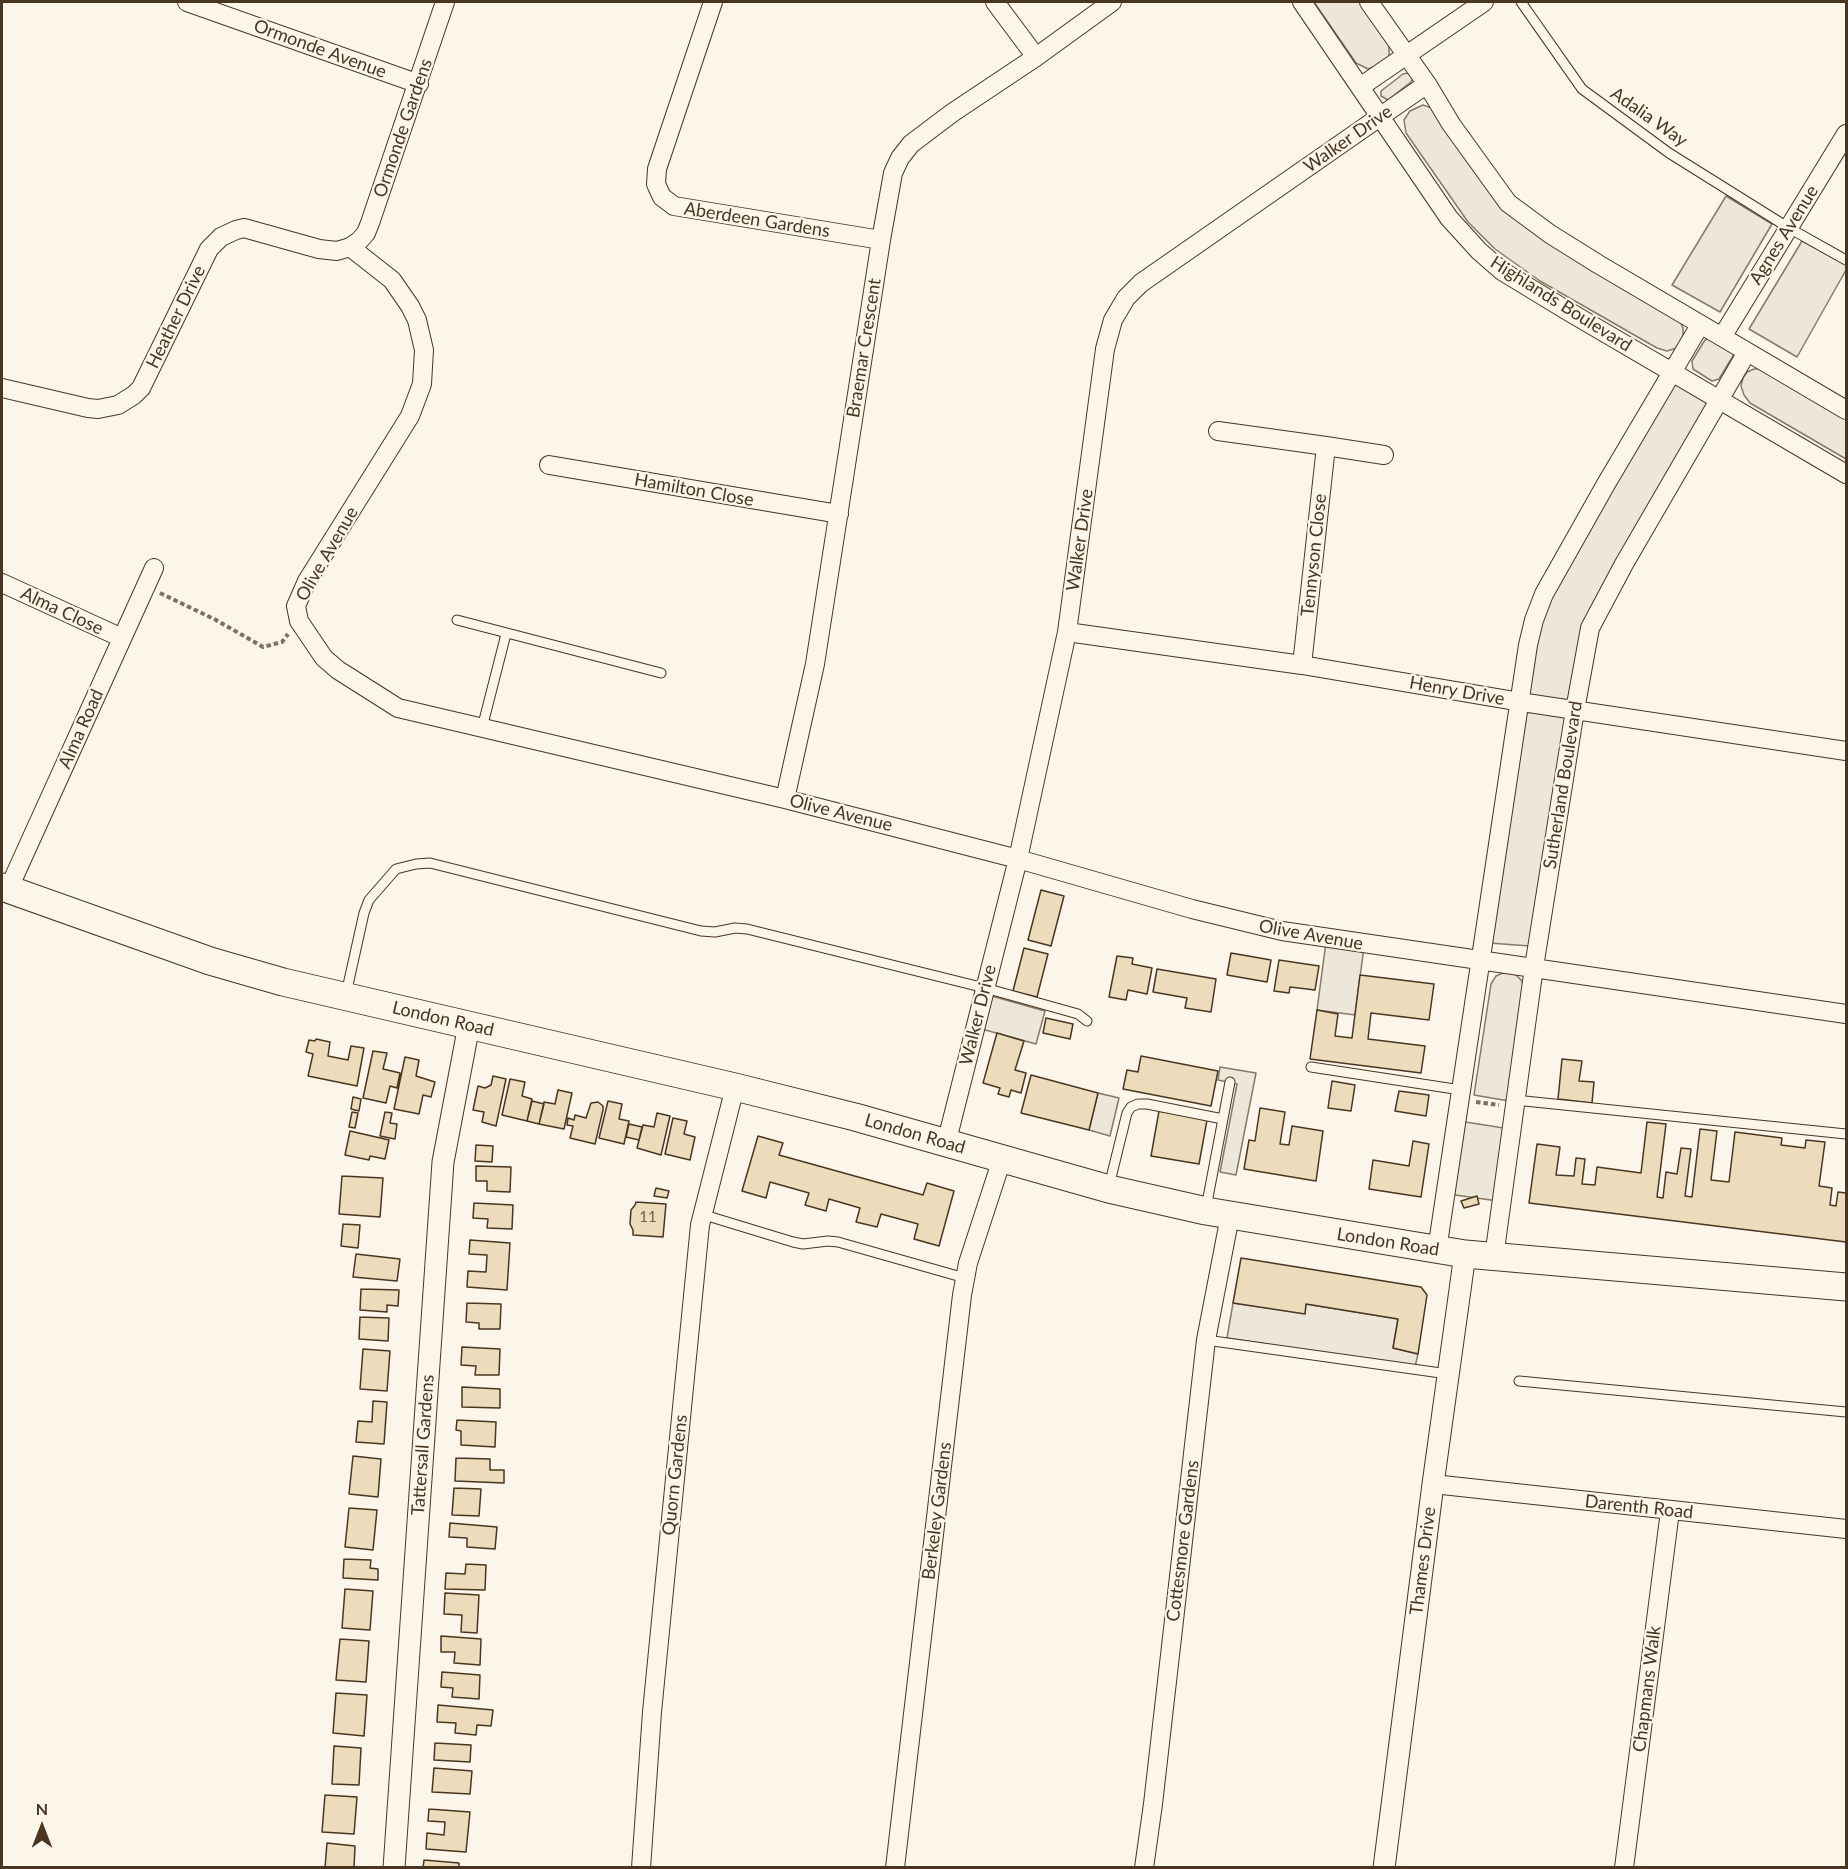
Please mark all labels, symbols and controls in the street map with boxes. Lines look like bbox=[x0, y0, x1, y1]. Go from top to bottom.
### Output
street label: Ormonde Avenue bbox=[251, 15, 389, 83]
street label: Ormonde Gardens bbox=[369, 56, 437, 200]
street label: Adalia Way bbox=[1606, 83, 1692, 151]
street label: Walker Drive bbox=[1300, 101, 1396, 177]
street label: Agnes Avenue bbox=[1745, 181, 1823, 289]
street label: Aberdeen Gardens bbox=[683, 198, 831, 242]
street label: Highlands Boulevard bbox=[1486, 252, 1636, 356]
street label: Heather Drive bbox=[142, 262, 210, 372]
street label: Braemar Crescent bbox=[842, 277, 886, 419]
street label: Hamilton Close bbox=[633, 469, 755, 511]
street label: Walker Drive bbox=[1062, 487, 1098, 593]
street label: Tennyson Close bbox=[1297, 493, 1331, 617]
street label: Olive Avenue bbox=[291, 503, 363, 605]
street label: Alma Close bbox=[17, 583, 107, 639]
street label: Henry Drive bbox=[1408, 672, 1506, 710]
street label: Alma Road bbox=[54, 686, 108, 772]
street label: Sutherland Boulevard bbox=[1539, 699, 1587, 871]
street label: Olive Avenue bbox=[787, 790, 895, 836]
street label: Olive Avenue bbox=[1257, 915, 1365, 955]
street label: Walker Drive bbox=[955, 962, 1001, 1068]
street label: London Road bbox=[390, 997, 496, 1041]
street label: London Road bbox=[862, 1109, 968, 1159]
house number: 11 bbox=[639, 1208, 657, 1226]
street label: London Road bbox=[1335, 1223, 1441, 1261]
street label: Tattersall Gardens bbox=[407, 1374, 439, 1516]
street label: Quorn Gardens bbox=[658, 1414, 692, 1536]
street label: Berkeley Gardens bbox=[918, 1441, 956, 1581]
street label: Cottesmore Gardens bbox=[1162, 1459, 1204, 1623]
street label: Darenth Road bbox=[1584, 1491, 1694, 1523]
street label: Thames Drive bbox=[1406, 1506, 1440, 1616]
street label: Chapmans Walk bbox=[1629, 1625, 1665, 1753]
north arrow bbox=[12, 1797, 72, 1857]
text: N bbox=[36, 1799, 48, 1818]

